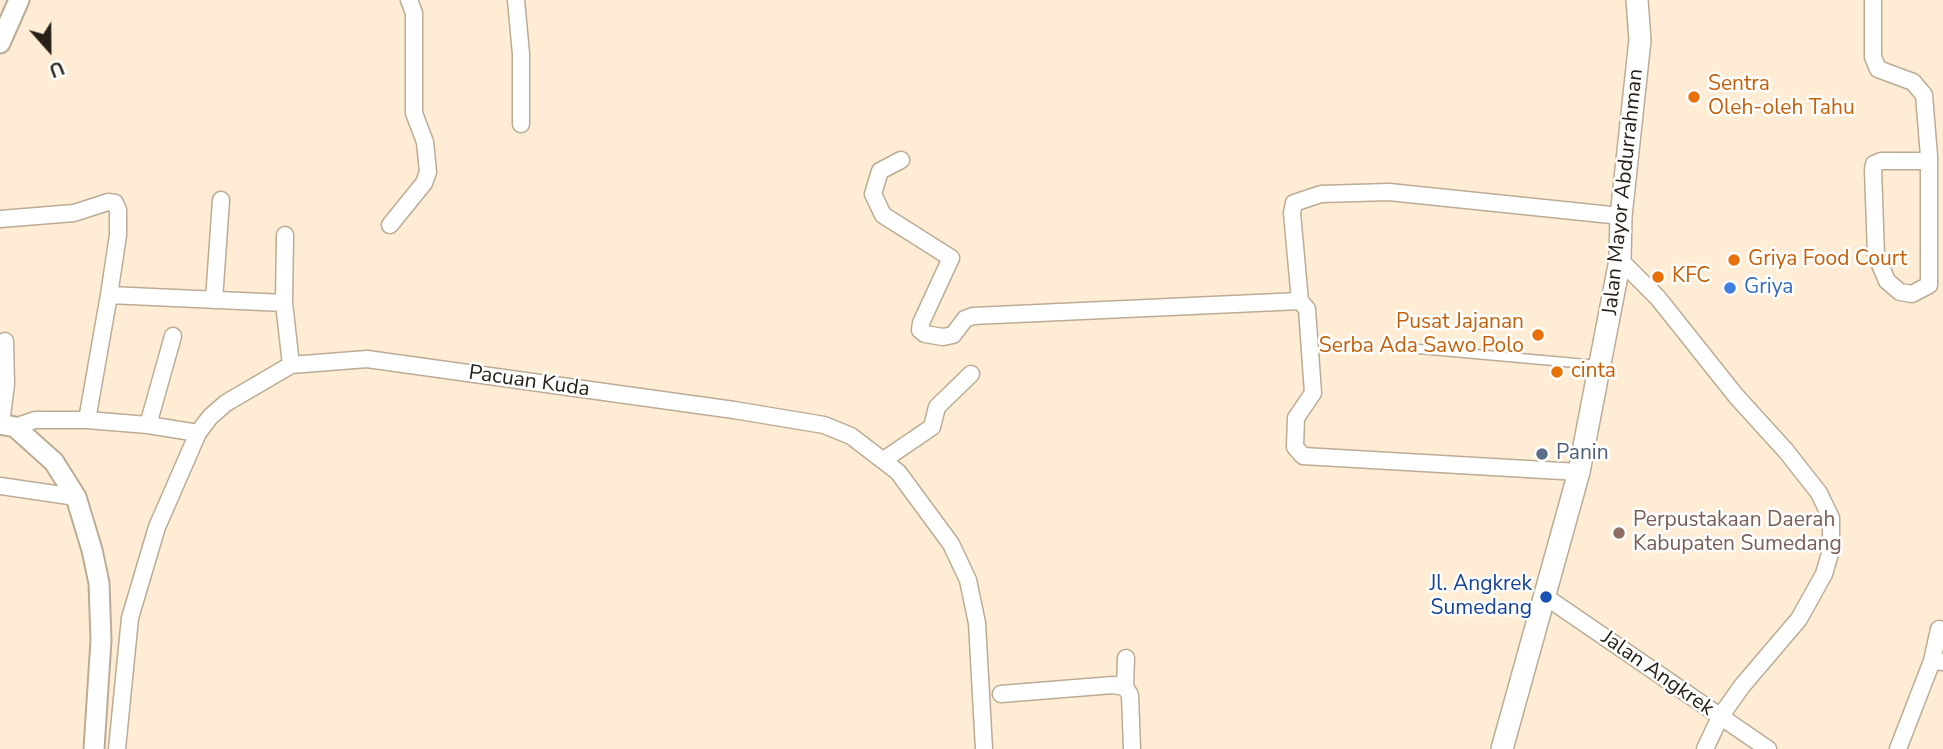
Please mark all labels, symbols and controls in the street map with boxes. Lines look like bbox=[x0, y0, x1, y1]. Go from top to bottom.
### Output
north arrow bbox=[14, 14, 84, 84]
text: U bbox=[45, 54, 68, 83]
street label: Jalan Mayor Abdurrahman bbox=[1599, 68, 1649, 316]
place label: Sentra Oleh-oleh Tahu bbox=[1708, 72, 1855, 122]
marker: Sentra Oleh-oleh Tahu bbox=[1686, 89, 1702, 105]
place label: Griya Food Court bbox=[1748, 247, 1907, 273]
marker: Griya Food Court bbox=[1726, 252, 1742, 268]
place label: KFC bbox=[1672, 264, 1710, 290]
marker: KFC bbox=[1650, 269, 1666, 285]
place label: Griya bbox=[1744, 275, 1793, 301]
marker: Griya bbox=[1722, 280, 1738, 296]
place label: Pusat Jajanan Serba Ada Sawo Polo bbox=[1319, 310, 1524, 360]
marker: Pusat Jajanan Serba Ada Sawo Polo bbox=[1530, 327, 1546, 343]
place label: cinta bbox=[1571, 359, 1616, 385]
street label: Pacuan Kuda bbox=[467, 361, 591, 403]
marker: cinta bbox=[1549, 364, 1565, 380]
place label: Panin bbox=[1556, 441, 1609, 467]
marker: Panin bbox=[1534, 446, 1550, 462]
place label: Perpustakaan Daerah Kabupaten Sumedang bbox=[1633, 508, 1842, 558]
marker: Perpustakaan Daerah Kabupaten Sumedang bbox=[1611, 525, 1627, 541]
place label: Jl. Angkrek Sumedang bbox=[1429, 572, 1532, 622]
marker: Jl. Angkrek Sumedang bbox=[1538, 589, 1554, 605]
street label: Jalan Angkrek bbox=[1596, 626, 1718, 722]

